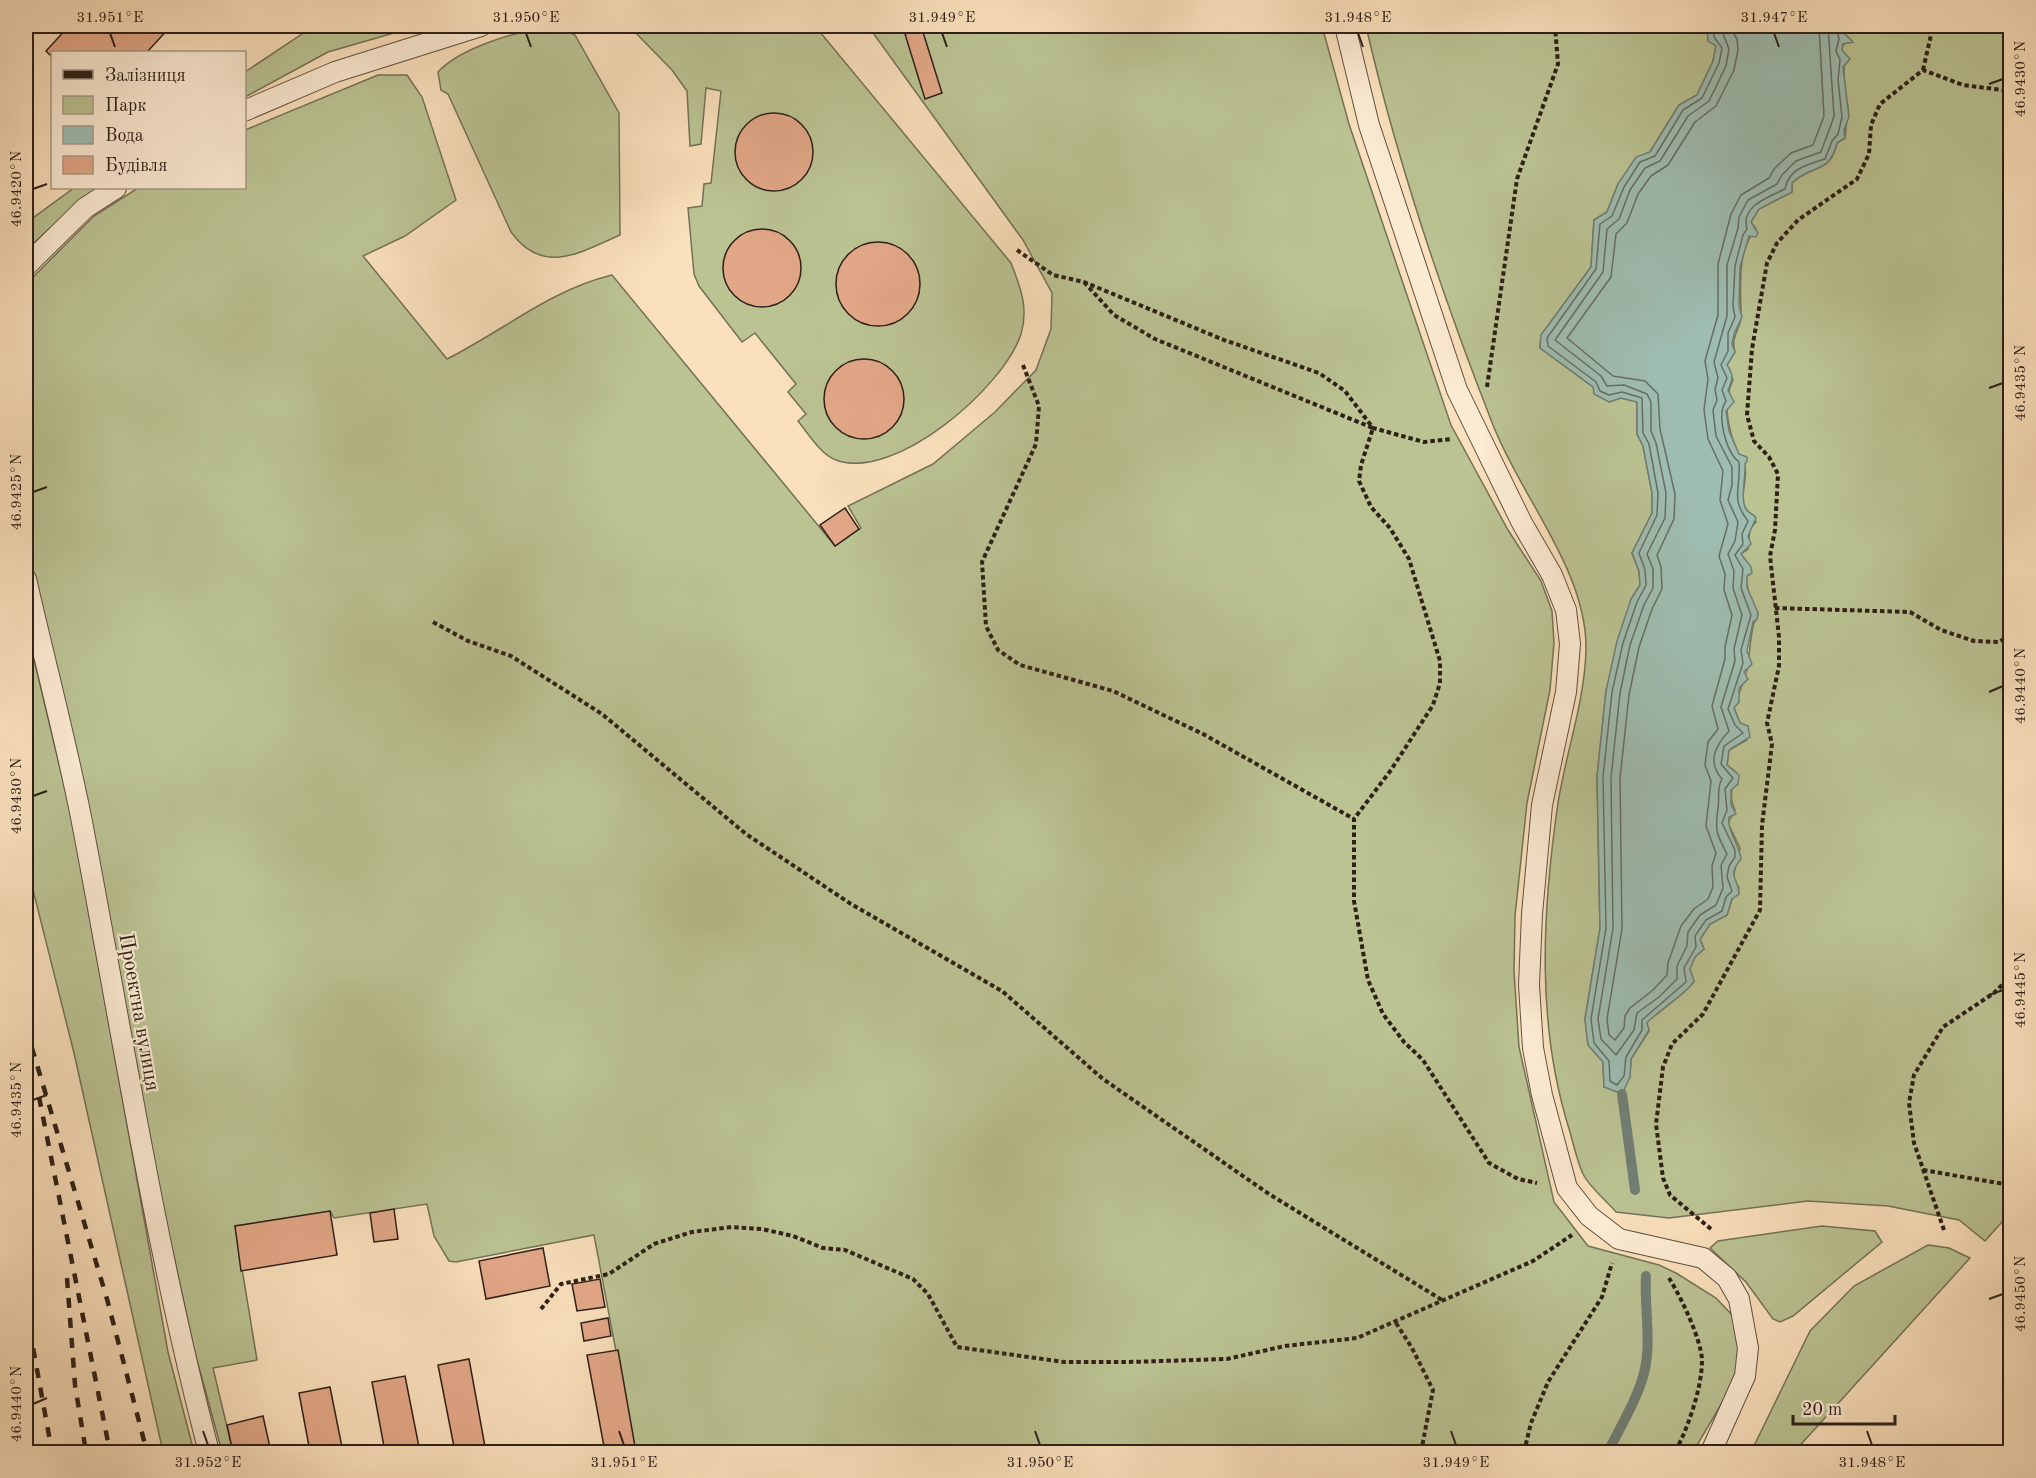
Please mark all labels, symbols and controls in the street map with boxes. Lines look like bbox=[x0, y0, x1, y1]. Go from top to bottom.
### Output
text: 31.951°E bbox=[77, 11, 143, 26]
text: 31.950°E bbox=[493, 11, 559, 26]
text: 31.949°E bbox=[909, 11, 975, 26]
text: 31.948°E bbox=[1325, 11, 1391, 26]
text: 31.947°E bbox=[1741, 11, 1807, 26]
text: 46.9430°N bbox=[2014, 40, 2029, 117]
legend bbox=[51, 51, 246, 189]
text: Залізниця bbox=[105, 67, 186, 85]
text: Парк bbox=[105, 97, 146, 115]
text: Вода bbox=[105, 127, 144, 145]
text: 46.9420°N bbox=[10, 150, 25, 227]
text: Будівля bbox=[105, 157, 167, 175]
text: 46.9435°N bbox=[2014, 344, 2029, 421]
text: 46.9425°N bbox=[10, 453, 25, 530]
text: 46.9440°N bbox=[2014, 647, 2029, 724]
text: 46.9430°N bbox=[10, 757, 25, 834]
street label: Проектна вулиця bbox=[114, 932, 163, 1093]
text: 46.9445°N bbox=[2014, 951, 2029, 1028]
text: 46.9435°N bbox=[10, 1061, 25, 1138]
text: 46.9450°N bbox=[2014, 1255, 2029, 1332]
text: 46.9440°N bbox=[10, 1365, 25, 1442]
scale bar bbox=[1793, 1388, 1895, 1426]
text: 20 m bbox=[1802, 1401, 1842, 1419]
text: 31.952°E bbox=[175, 1456, 241, 1471]
text: 31.951°E bbox=[591, 1456, 657, 1471]
text: 31.950°E bbox=[1007, 1456, 1073, 1471]
text: 31.949°E bbox=[1423, 1456, 1489, 1471]
text: 31.948°E bbox=[1839, 1456, 1905, 1471]

